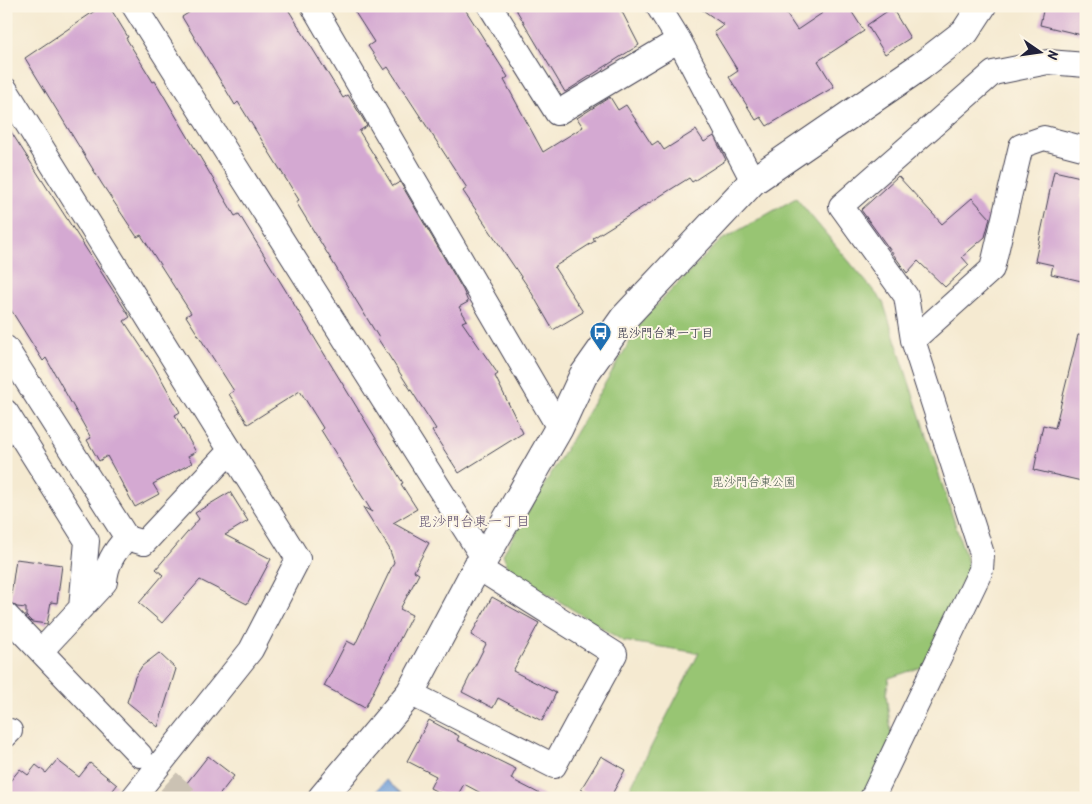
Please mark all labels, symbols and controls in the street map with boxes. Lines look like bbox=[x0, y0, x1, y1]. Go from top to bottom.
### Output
north arrow bbox=[1014, 28, 1064, 78]
text: N bbox=[1040, 48, 1063, 62]
bus stop icon: 毘沙門台東一丁目 bbox=[589, 321, 613, 352]
place label: 毘沙門台東一丁目 bbox=[617, 324, 713, 343]
park label: 毘沙門台東公園 bbox=[712, 473, 796, 492]
district label: 毘沙門台東一丁目 bbox=[418, 511, 530, 533]

